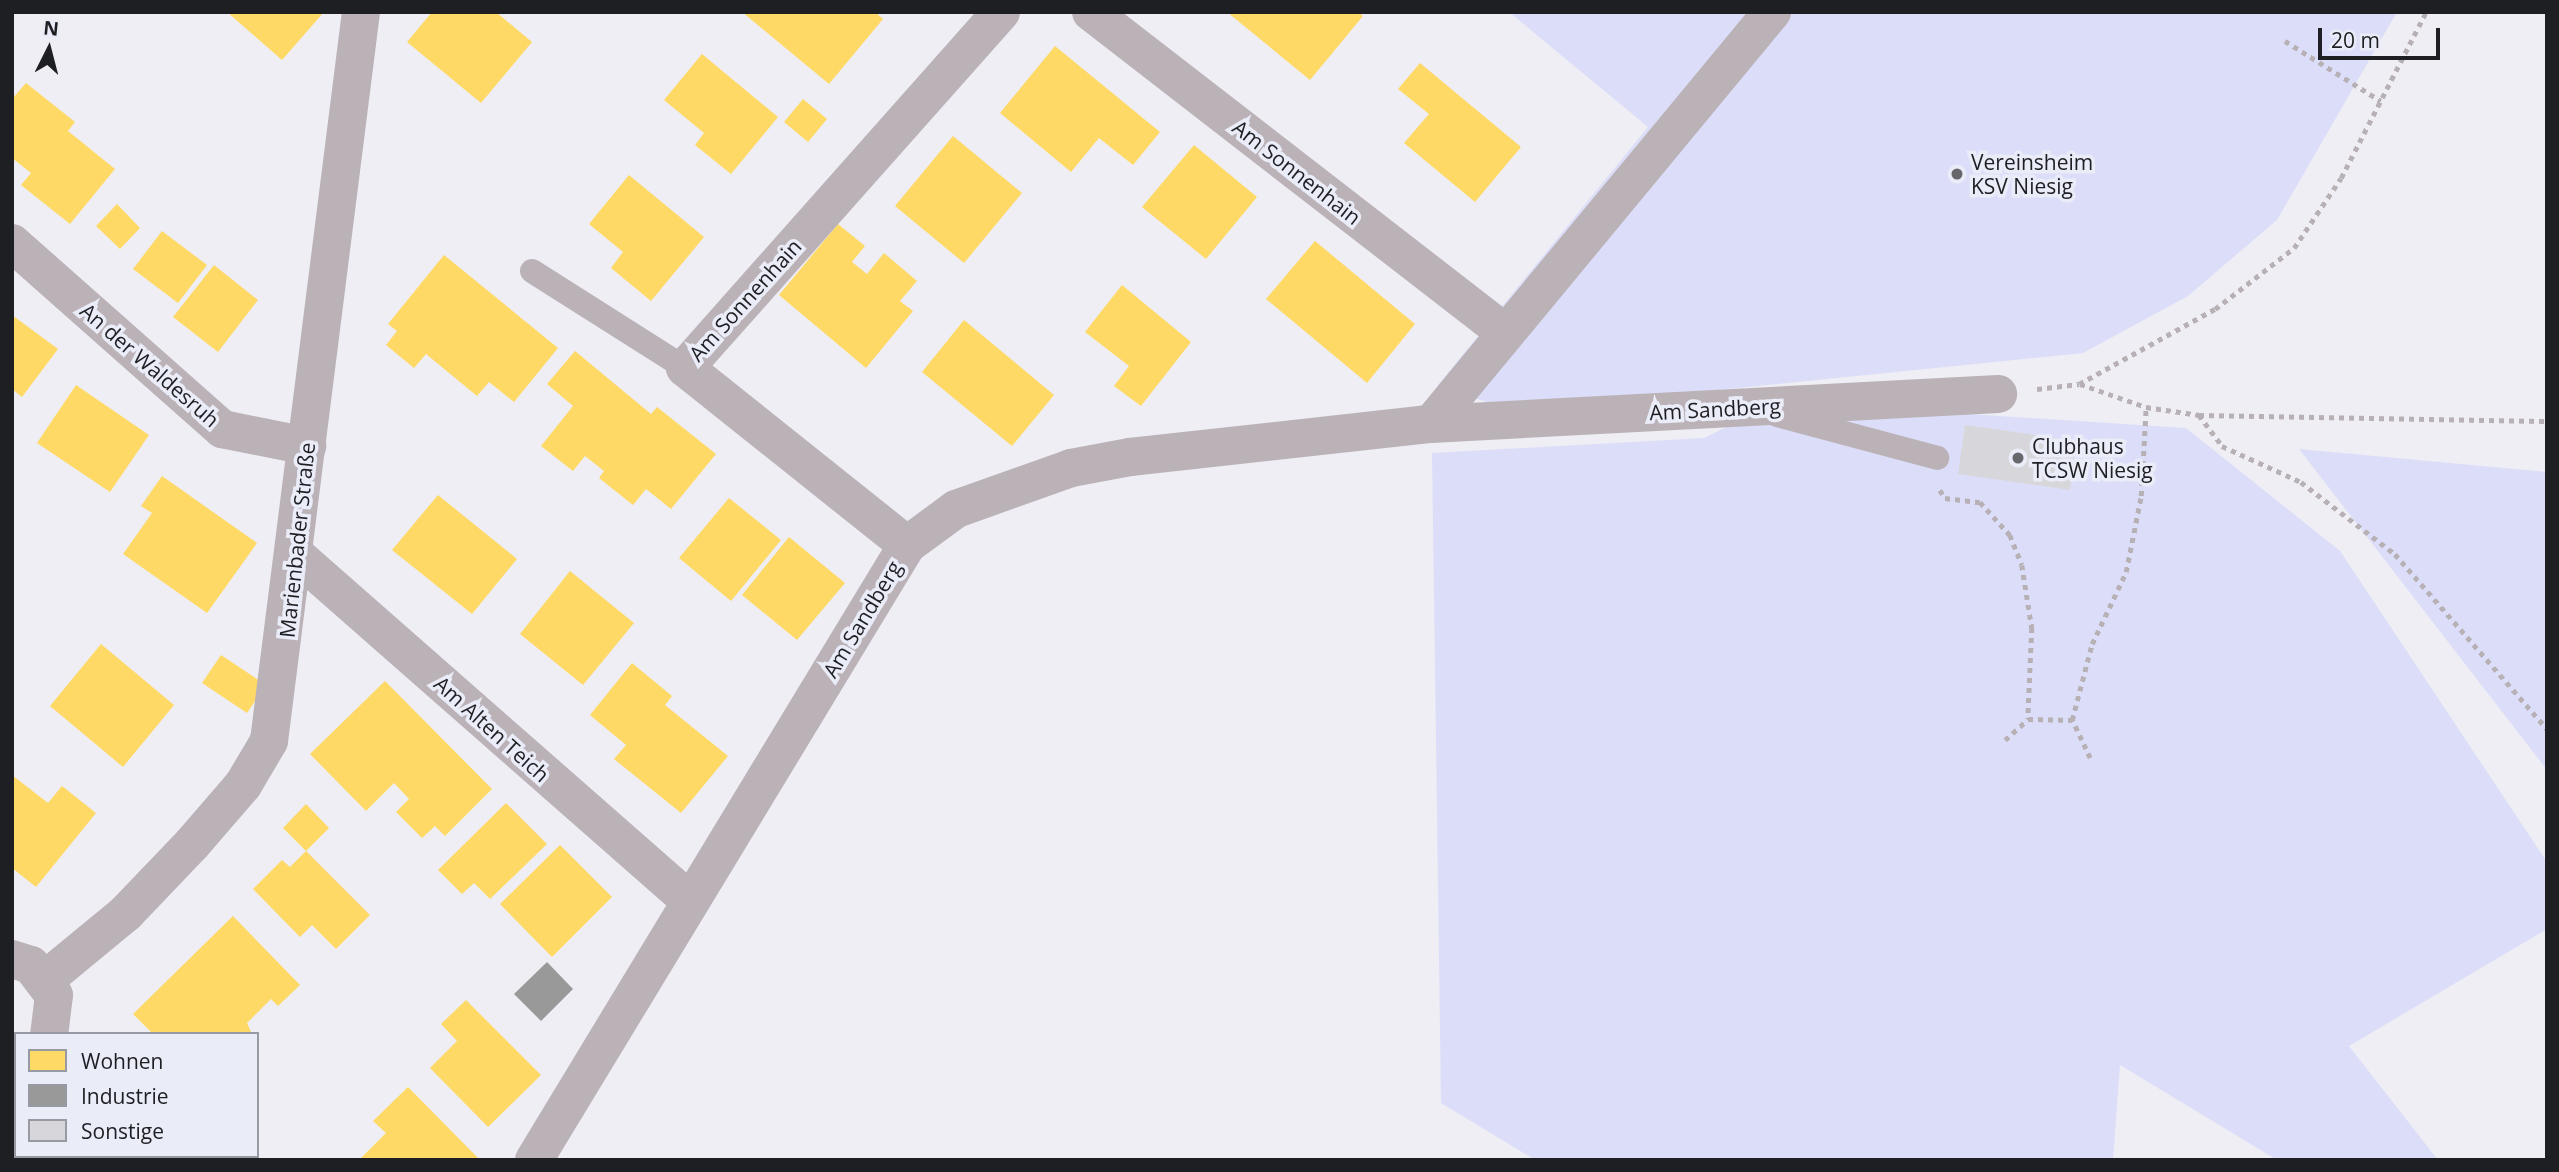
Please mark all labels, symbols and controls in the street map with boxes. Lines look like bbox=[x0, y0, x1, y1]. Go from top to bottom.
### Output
north arrow bbox=[14, 14, 84, 84]
text: N bbox=[42, 14, 60, 42]
scale bar bbox=[2321, 14, 2444, 58]
text: 20 m bbox=[2331, 26, 2380, 54]
street label: Am Sonnenhain bbox=[1228, 114, 1366, 230]
place label: Vereinsheim KSV Niesig bbox=[1971, 149, 2093, 199]
marker: Vereinsheim KSV Niesig bbox=[1949, 166, 1965, 182]
street label: Am Sonnenhain bbox=[684, 234, 806, 366]
street label: An der Waldesruh bbox=[75, 298, 225, 432]
street label: Am Sandberg bbox=[1649, 393, 1781, 425]
place label: Clubhaus TCSW Niesig bbox=[2032, 433, 2153, 483]
street label: Marienbader Straße bbox=[274, 441, 320, 639]
marker: Clubhaus TCSW Niesig bbox=[2010, 450, 2026, 466]
street label: Am Sandberg bbox=[817, 556, 907, 682]
street label: Am Alten Teich bbox=[429, 671, 555, 787]
legend bbox=[14, 1032, 259, 1158]
text: Wohnen bbox=[81, 1047, 163, 1075]
text: Industrie bbox=[81, 1082, 169, 1110]
text: Sonstige bbox=[81, 1117, 164, 1145]

